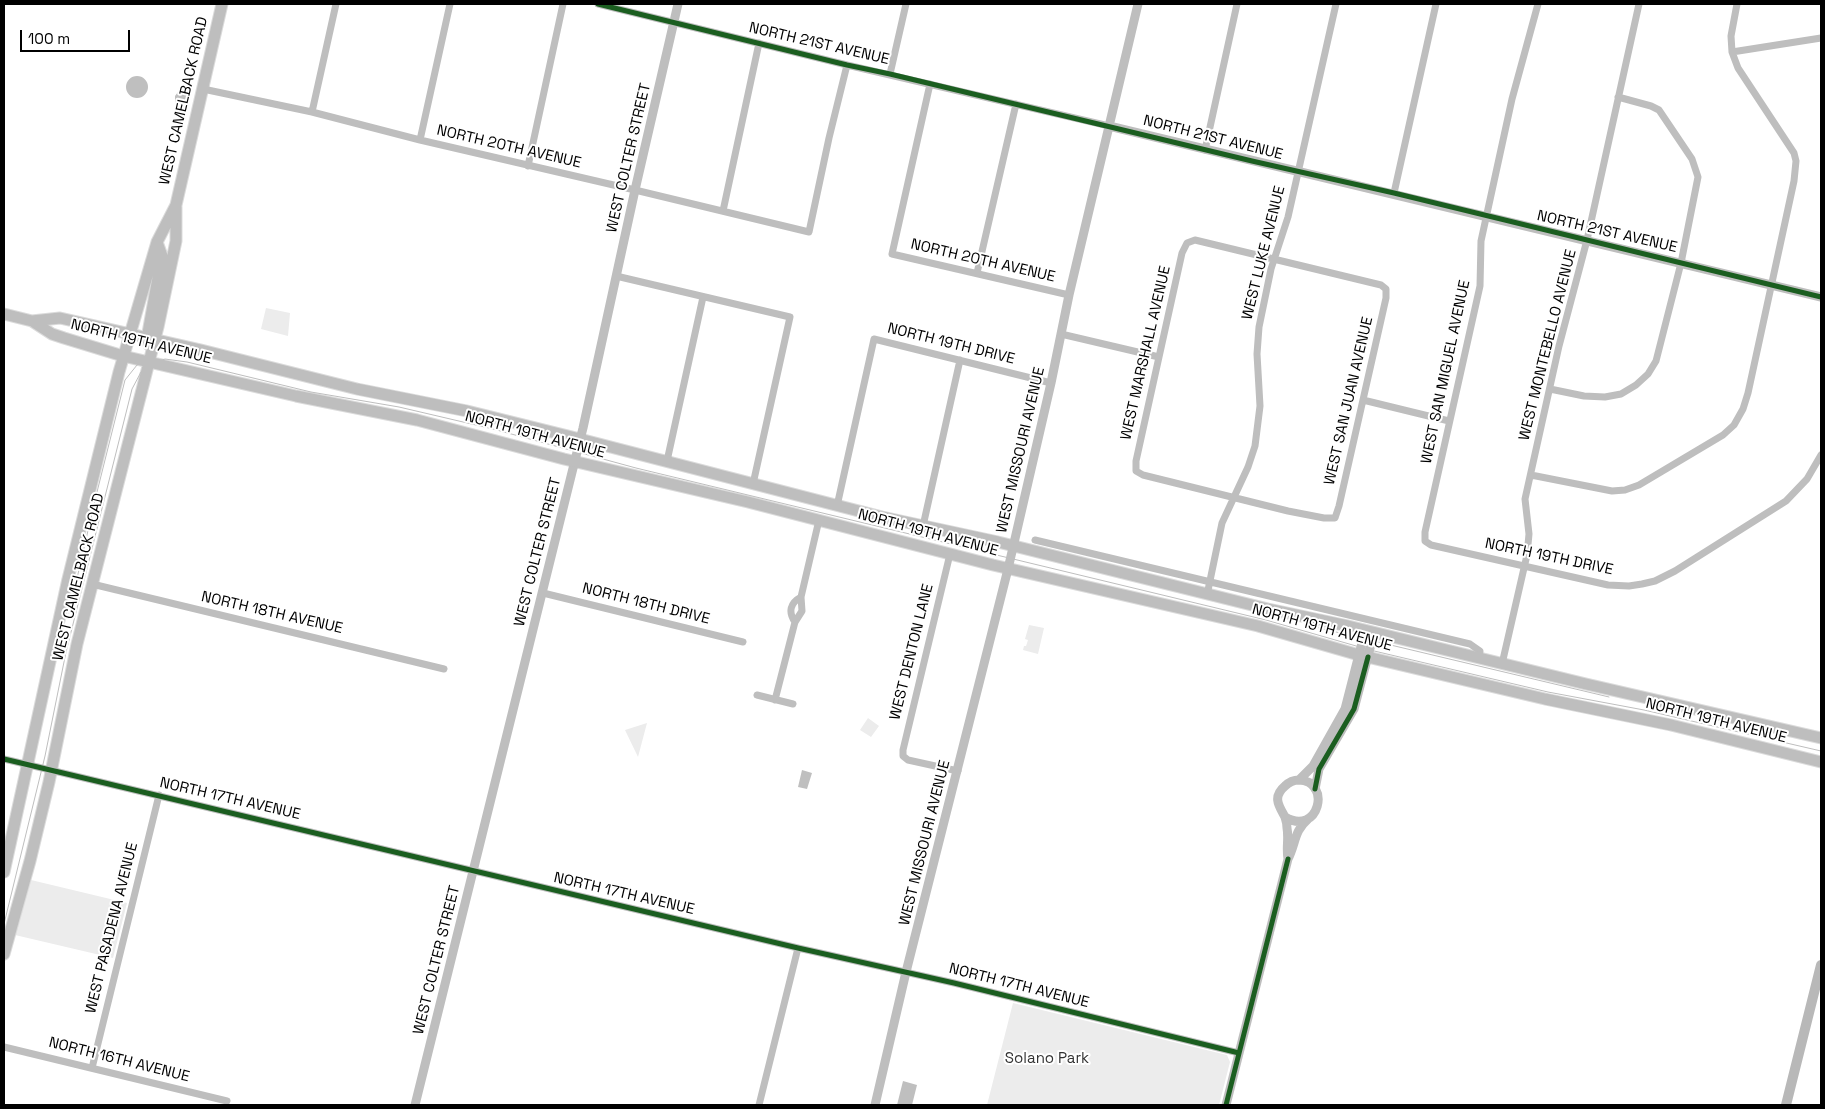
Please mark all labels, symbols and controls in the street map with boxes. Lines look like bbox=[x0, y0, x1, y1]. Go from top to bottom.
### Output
street label: WEST CAMELBACK ROAD bbox=[156, 15, 212, 187]
street label: NORTH 21ST AVENUE bbox=[747, 19, 891, 69]
scale bar bbox=[22, 20, 132, 52]
text: 100 m bbox=[28, 29, 70, 48]
street label: WEST COLTER STREET bbox=[603, 82, 655, 234]
street label: NORTH 21ST AVENUE bbox=[1141, 112, 1285, 164]
street label: NORTH 20TH AVENUE bbox=[435, 122, 583, 172]
street label: WEST LUKE AVENUE bbox=[1239, 184, 1289, 322]
street label: NORTH 21ST AVENUE bbox=[1535, 207, 1679, 257]
street label: NORTH 20TH AVENUE bbox=[909, 236, 1057, 286]
street label: WEST MONTEBELLO AVENUE bbox=[1516, 248, 1580, 442]
street label: WEST MARSHALL AVENUE bbox=[1117, 264, 1175, 442]
street label: WEST SAN MIGUEL AVENUE bbox=[1418, 279, 1474, 465]
street label: WEST SAN JUAN AVENUE bbox=[1321, 315, 1377, 487]
street label: NORTH 19TH AVENUE bbox=[69, 316, 213, 368]
street label: NORTH 19TH DRIVE bbox=[885, 319, 1017, 369]
street label: WEST MISSOURI AVENUE bbox=[993, 365, 1049, 535]
street label: NORTH 19TH AVENUE bbox=[463, 408, 607, 462]
street label: WEST COLTER STREET bbox=[511, 476, 565, 628]
street label: WEST CAMELBACK ROAD bbox=[49, 491, 109, 663]
street label: NORTH 19TH AVENUE bbox=[856, 506, 1000, 560]
street label: NORTH 19TH DRIVE bbox=[1483, 535, 1615, 579]
street label: NORTH 18TH DRIVE bbox=[580, 579, 712, 629]
street label: WEST DENTON LANE bbox=[886, 582, 938, 722]
street label: NORTH 18TH AVENUE bbox=[199, 588, 345, 638]
street label: NORTH 19TH AVENUE bbox=[1250, 601, 1394, 655]
street label: NORTH 19TH AVENUE bbox=[1644, 695, 1788, 747]
street label: WEST MISSOURI AVENUE bbox=[896, 758, 954, 928]
street label: NORTH 17TH AVENUE bbox=[158, 774, 302, 824]
street label: WEST PASADENA AVENUE bbox=[82, 841, 142, 1015]
street label: NORTH 17TH AVENUE bbox=[552, 869, 696, 919]
street label: WEST COLTER STREET bbox=[410, 884, 464, 1036]
street label: NORTH 17TH AVENUE bbox=[947, 960, 1091, 1012]
street label: NORTH 16TH AVENUE bbox=[47, 1034, 191, 1086]
park label: Solano Park bbox=[1005, 1050, 1089, 1068]

